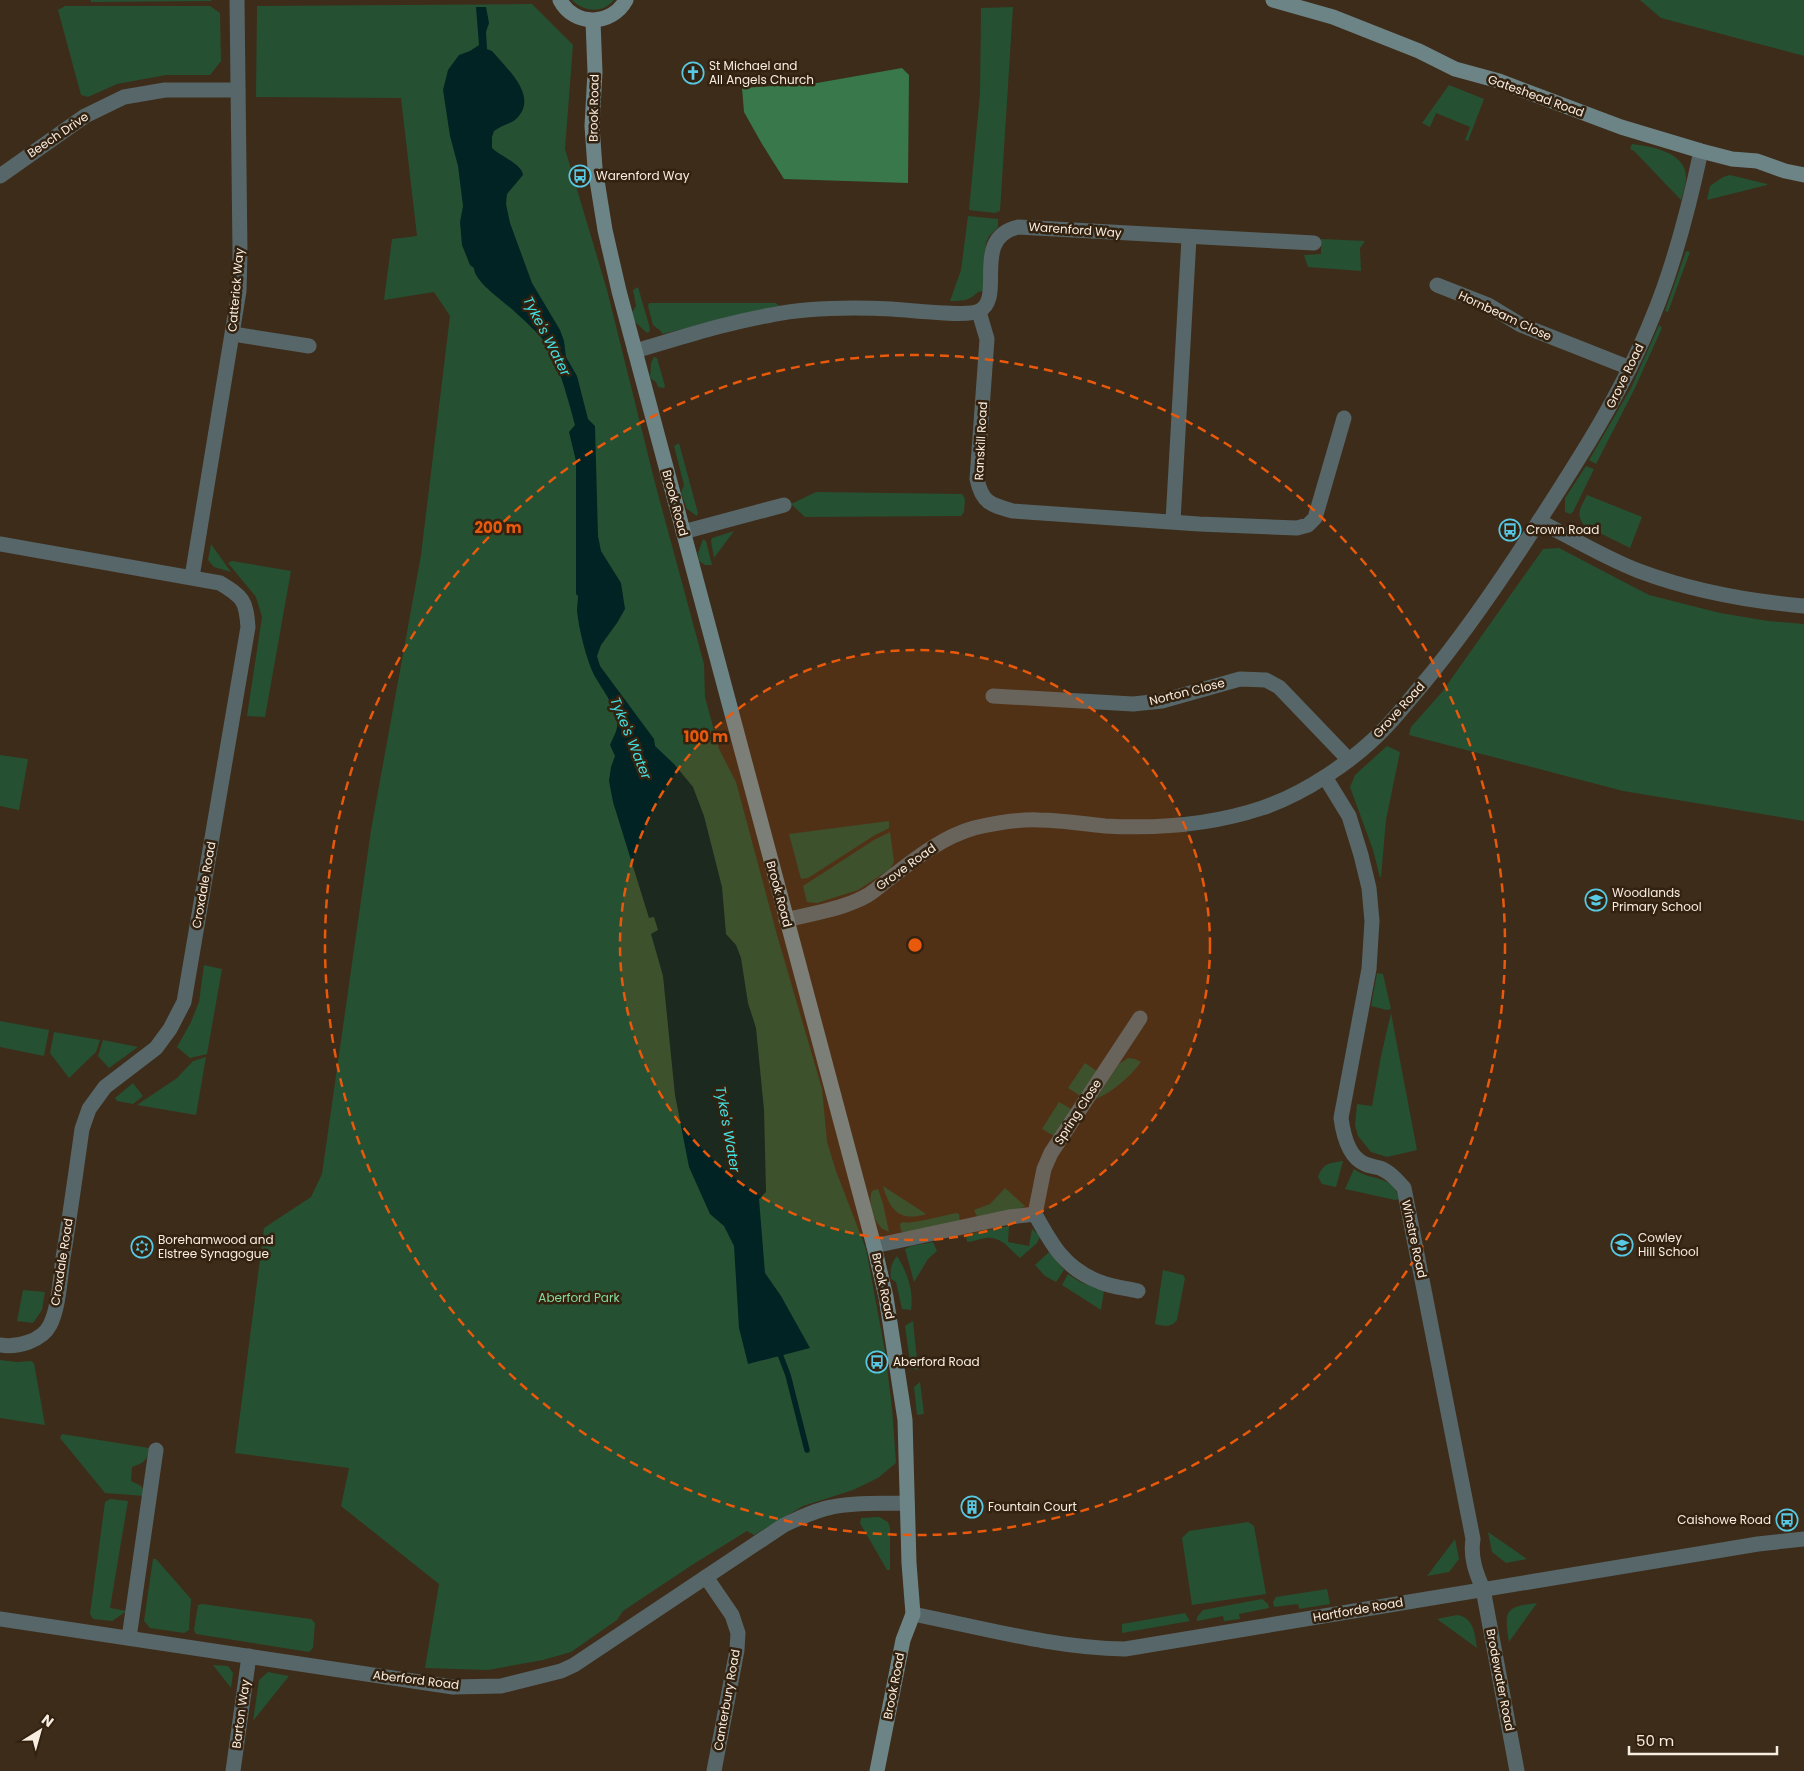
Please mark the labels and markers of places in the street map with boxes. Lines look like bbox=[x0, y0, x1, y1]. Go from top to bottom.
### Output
place label: St Michael and All Angels Church bbox=[709, 57, 814, 88]
church icon: St Michael and All Angels Church bbox=[681, 61, 705, 85]
bus stop icon: Warenford Way bbox=[568, 164, 592, 188]
place label: Warenford Way bbox=[596, 167, 690, 184]
bus stop icon: Crown Road bbox=[1498, 518, 1522, 542]
place label: Crown Road bbox=[1526, 521, 1599, 538]
place label: Woodlands Primary School bbox=[1612, 884, 1702, 915]
school or university icon: Woodlands Primary School bbox=[1584, 888, 1608, 912]
centre of rings bbox=[906, 936, 924, 954]
place label: Cowley Hill School bbox=[1638, 1229, 1699, 1260]
place label: Borehamwood and Elstree Synagogue bbox=[158, 1231, 274, 1262]
school or university icon: Cowley Hill School bbox=[1610, 1233, 1634, 1257]
synagogue icon: Borehamwood and Elstree Synagogue bbox=[130, 1235, 154, 1259]
bus stop icon: Aberford Road bbox=[865, 1350, 889, 1374]
place label: Aberford Road bbox=[893, 1353, 980, 1370]
building icon: Fountain Court bbox=[960, 1495, 984, 1519]
place label: Fountain Court bbox=[988, 1498, 1077, 1515]
bus stop icon: Caishowe Road bbox=[1775, 1508, 1799, 1532]
place label: Caishowe Road bbox=[1677, 1511, 1771, 1528]

